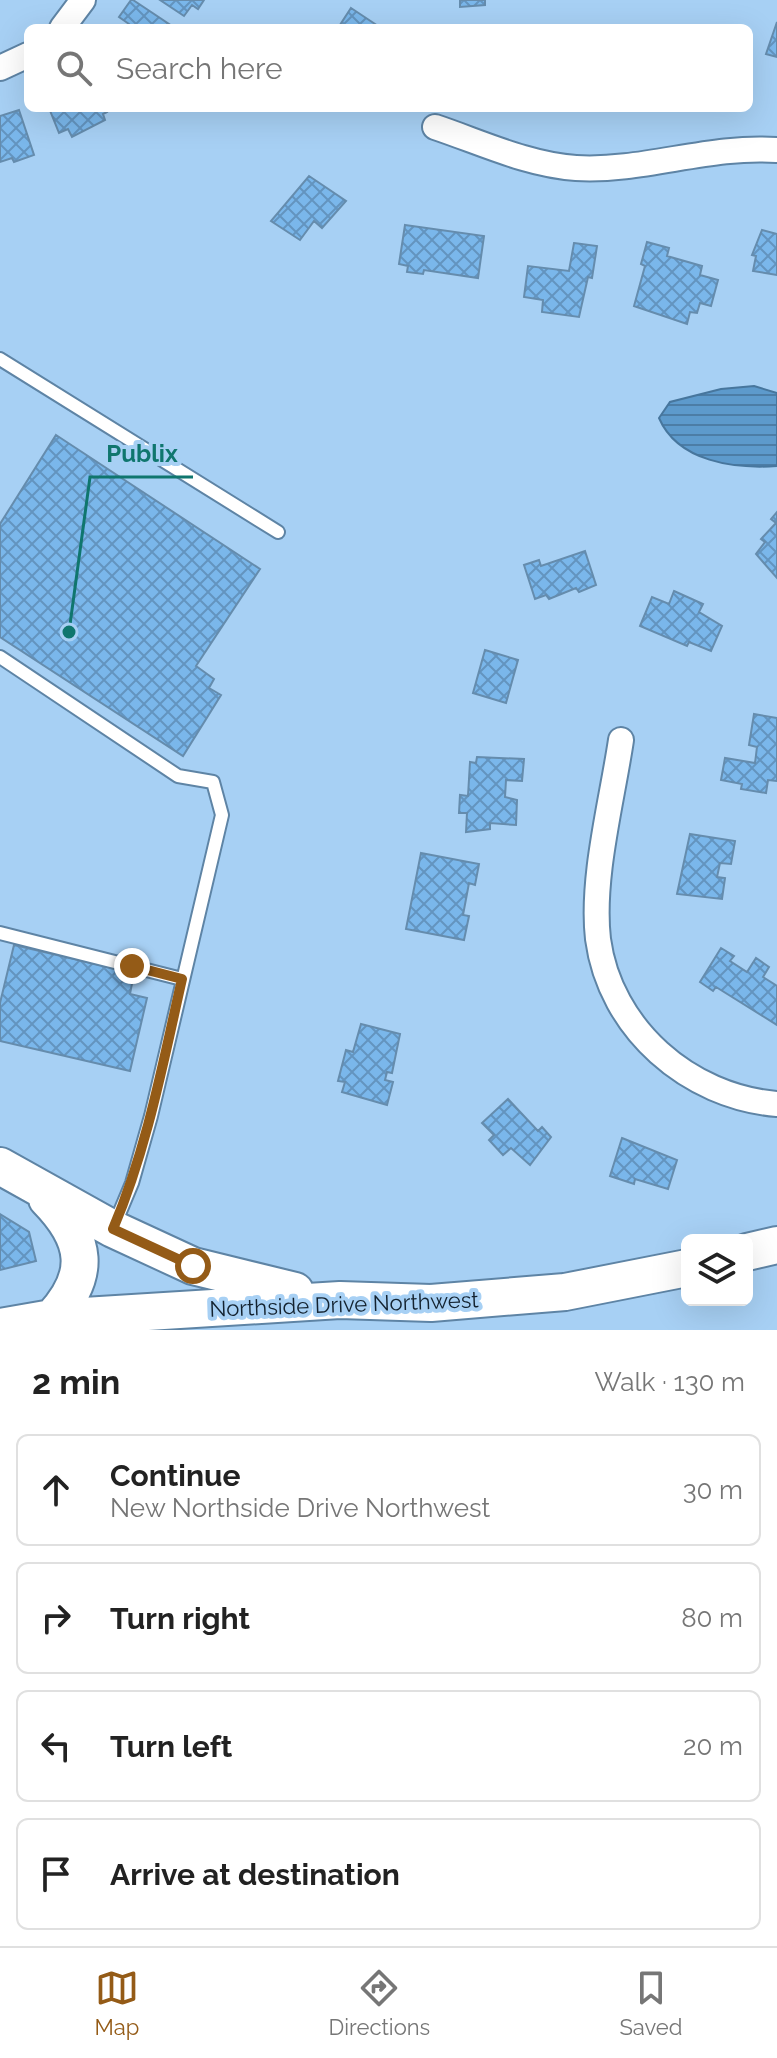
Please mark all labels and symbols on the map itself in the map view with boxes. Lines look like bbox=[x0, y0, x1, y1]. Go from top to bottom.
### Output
callout: Publix bbox=[90, 429, 193, 477]
text: Publix bbox=[106, 439, 178, 468]
route end bbox=[114, 948, 150, 984]
route start bbox=[175, 1248, 211, 1284]
street label: Northside Drive Northwest bbox=[209, 1286, 480, 1322]

